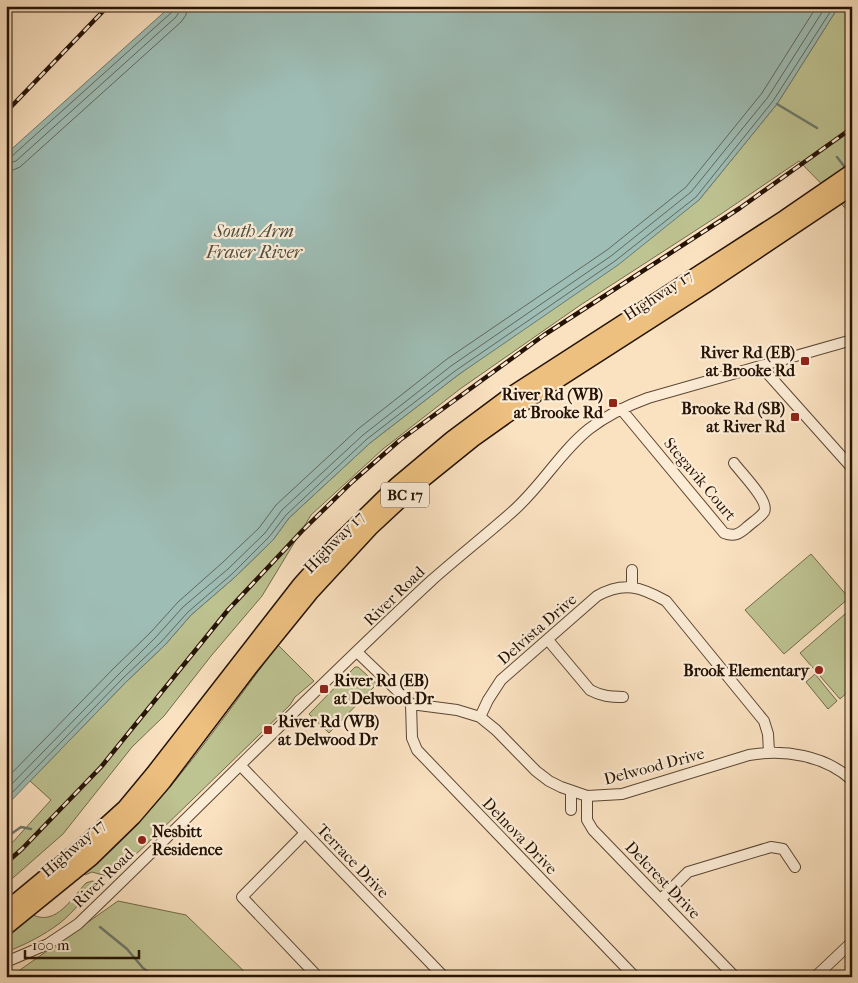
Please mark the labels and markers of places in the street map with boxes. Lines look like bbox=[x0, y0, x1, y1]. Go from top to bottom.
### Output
place label: River Rd (EB) at Brooke Rd bbox=[700, 343, 796, 380]
marker: River Rd (EB) at Brooke Rd bbox=[799, 355, 811, 367]
place label: River Rd (WB) at Brooke Rd bbox=[502, 385, 604, 422]
marker: River Rd (WB) at Brooke Rd bbox=[607, 397, 619, 409]
place label: Brooke Rd (SB) at River Rd bbox=[681, 399, 786, 436]
marker: Brooke Rd (SB) at River Rd bbox=[789, 411, 801, 423]
place label: Brook Elementary bbox=[683, 661, 810, 681]
marker: Brook Elementary bbox=[813, 664, 825, 676]
place label: River Rd (EB) at Delwood Dr bbox=[334, 671, 435, 708]
marker: River Rd (EB) at Delwood Dr bbox=[318, 683, 330, 695]
place label: River Rd (WB) at Delwood Dr bbox=[278, 712, 379, 749]
marker: River Rd (WB) at Delwood Dr bbox=[262, 724, 274, 736]
place label: Nesbitt Residence bbox=[152, 822, 223, 859]
marker: Nesbitt Residence bbox=[136, 834, 148, 846]

